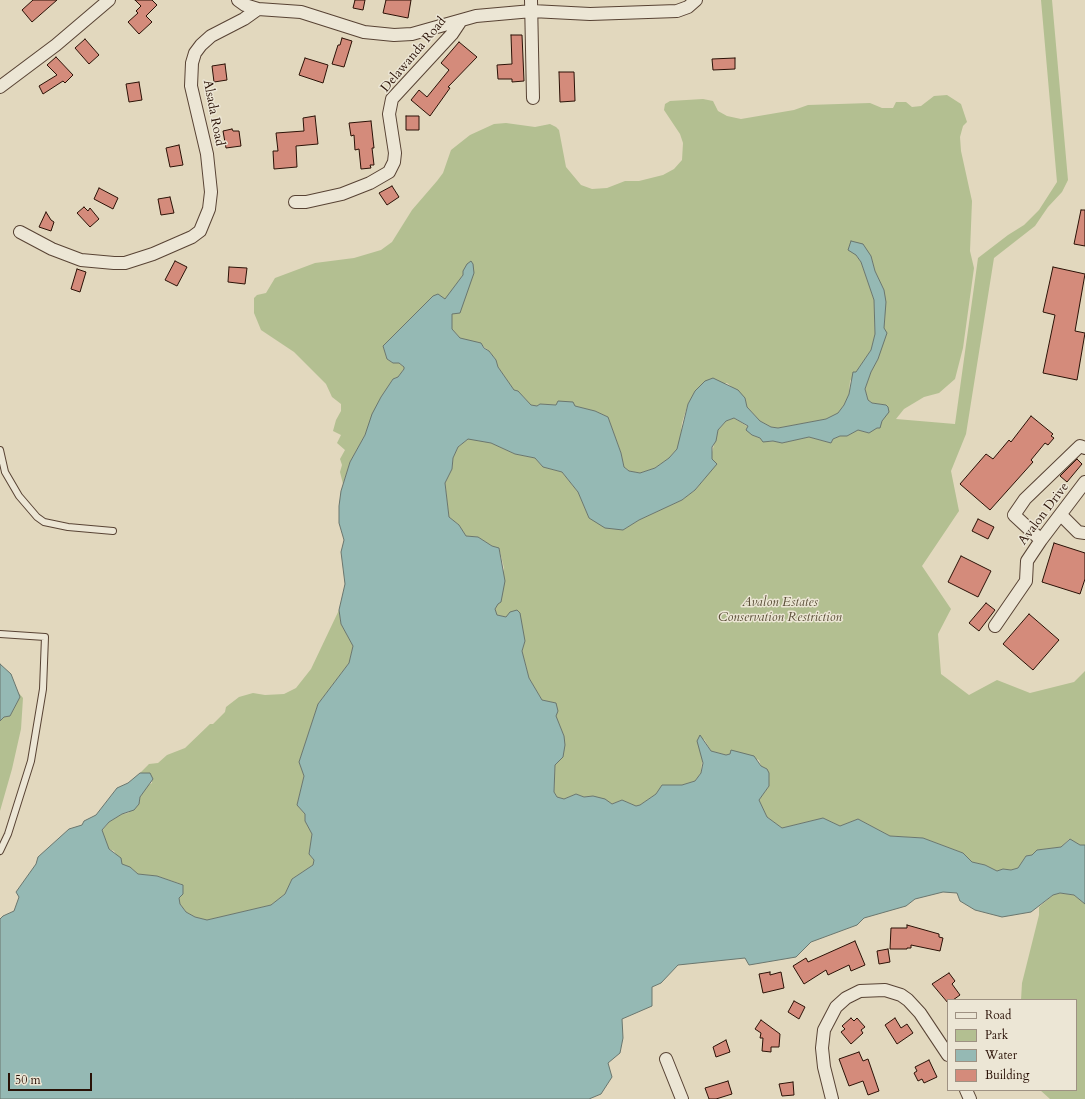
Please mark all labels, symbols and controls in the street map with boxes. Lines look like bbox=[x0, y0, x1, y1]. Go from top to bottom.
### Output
street label: Delawanda Road bbox=[378, 14, 450, 96]
street label: Alsada Road bbox=[199, 79, 227, 147]
street label: Avalon Drive bbox=[1015, 480, 1073, 548]
park label: Avalon Estates Conservation Restriction bbox=[718, 595, 842, 626]
legend bbox=[947, 999, 1077, 1091]
text: Road bbox=[985, 1007, 1011, 1023]
text: Park bbox=[985, 1027, 1008, 1043]
text: Water bbox=[985, 1047, 1017, 1063]
scale bar bbox=[10, 1065, 94, 1091]
text: Building bbox=[985, 1067, 1029, 1083]
text: 50 m bbox=[15, 1072, 41, 1088]

